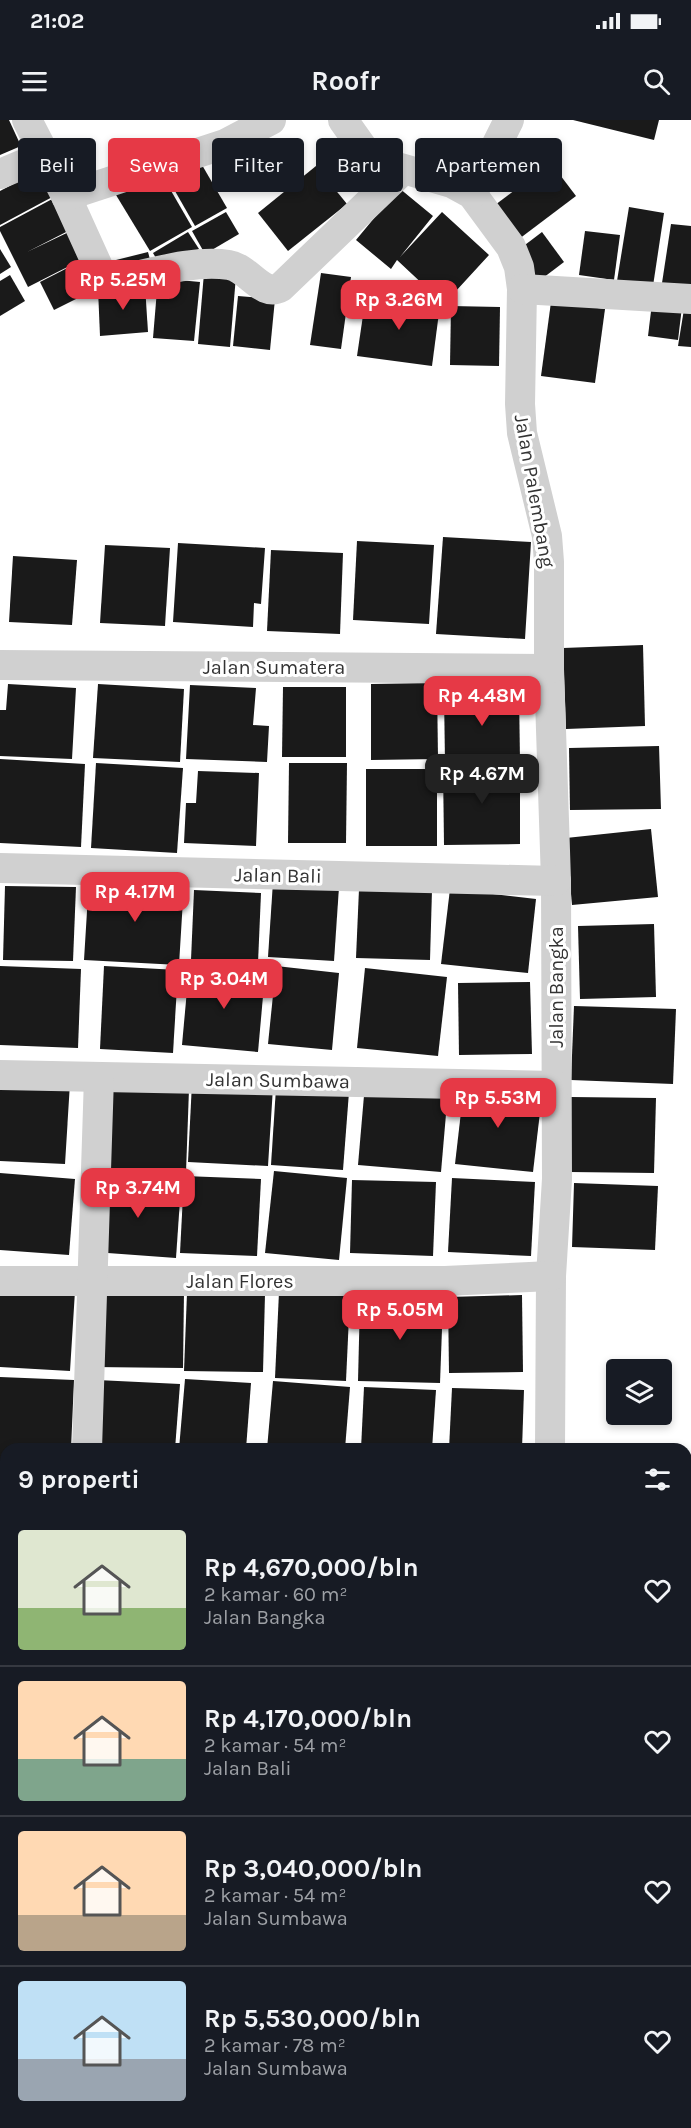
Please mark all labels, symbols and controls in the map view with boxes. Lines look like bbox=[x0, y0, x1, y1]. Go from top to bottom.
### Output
text: 21:02 bbox=[30, 8, 84, 34]
icon: menu bbox=[18, 65, 51, 98]
text: Roofr bbox=[311, 65, 380, 97]
icon: search bbox=[640, 65, 673, 98]
chip: Beli bbox=[18, 138, 96, 192]
chip: Sewa bbox=[108, 138, 200, 192]
chip: Filter bbox=[212, 138, 304, 192]
chip: Baru bbox=[316, 138, 403, 192]
chip: Apartemen bbox=[415, 138, 562, 192]
pin: Rp 5.25M bbox=[61, 260, 185, 311]
text: Rp 5.25M bbox=[79, 268, 167, 291]
pin: Rp 3.26M bbox=[337, 280, 461, 331]
text: Rp 3.26M bbox=[355, 288, 443, 311]
street label: Jalan Palembang bbox=[510, 413, 559, 570]
street label: Jalan Sumatera bbox=[203, 656, 345, 679]
pin: Rp 4.48M bbox=[420, 676, 544, 727]
text: Rp 4.48M bbox=[438, 684, 526, 707]
pin: Rp 4.67M bbox=[420, 754, 544, 805]
text: Rp 4.67M bbox=[439, 762, 525, 785]
street label: Jalan Bali bbox=[234, 863, 322, 888]
pin: Rp 4.17M bbox=[73, 872, 197, 923]
text: Rp 4.17M bbox=[95, 880, 175, 903]
street label: Jalan Bangka bbox=[545, 926, 568, 1048]
pin: Rp 3.04M bbox=[162, 959, 286, 1010]
text: Rp 3.04M bbox=[180, 967, 268, 990]
street label: Jalan Sumbawa bbox=[206, 1068, 350, 1093]
pin: Rp 5.53M bbox=[436, 1078, 560, 1129]
text: Rp 5.53M bbox=[454, 1086, 542, 1109]
pin: Rp 3.74M bbox=[76, 1168, 200, 1219]
text: Rp 3.74M bbox=[95, 1176, 181, 1199]
street label: Jalan Flores bbox=[186, 1270, 294, 1293]
pin: Rp 5.05M bbox=[338, 1290, 462, 1341]
text: Rp 5.05M bbox=[356, 1298, 444, 1321]
map controls bbox=[606, 1359, 672, 1425]
button: layers bbox=[606, 1359, 672, 1425]
icon: filters bbox=[641, 1463, 674, 1496]
text: 9 properti bbox=[18, 1464, 140, 1495]
text: Rp 4,670,000/bln bbox=[204, 1552, 419, 1583]
icon: home bbox=[66, 1554, 138, 1626]
icon: heart bbox=[641, 1574, 674, 1607]
text: 2 kamar · 60 m² bbox=[204, 1583, 347, 1606]
text: Jalan Bangka bbox=[204, 1606, 326, 1629]
text: Rp 4,170,000/bln bbox=[204, 1703, 412, 1734]
icon: home bbox=[66, 1705, 138, 1777]
icon: heart bbox=[641, 1725, 674, 1758]
text: 2 kamar · 54 m² bbox=[204, 1734, 347, 1757]
text: Jalan Bali bbox=[204, 1757, 292, 1780]
text: Rp 3,040,000/bln bbox=[204, 1853, 423, 1884]
icon: home bbox=[66, 1855, 138, 1927]
icon: heart bbox=[641, 1875, 674, 1908]
text: 2 kamar · 54 m² bbox=[204, 1884, 347, 1907]
text: Jalan Sumbawa bbox=[204, 1907, 348, 1930]
text: Rp 5,530,000/bln bbox=[204, 2003, 421, 2034]
icon: home bbox=[66, 2005, 138, 2077]
icon: heart bbox=[641, 2025, 674, 2058]
text: 2 kamar · 78 m² bbox=[204, 2034, 346, 2057]
text: Jalan Sumbawa bbox=[204, 2057, 348, 2080]

